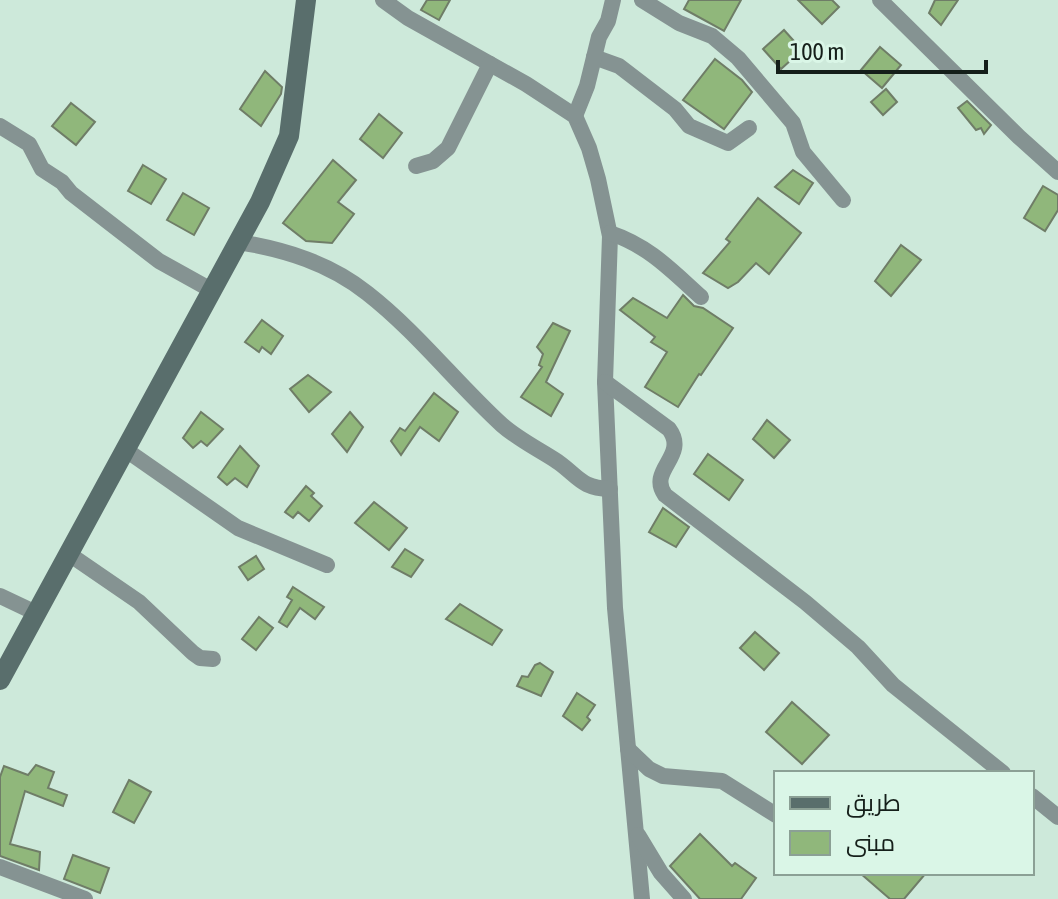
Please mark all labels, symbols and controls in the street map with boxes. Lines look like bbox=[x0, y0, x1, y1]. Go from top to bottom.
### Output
scale bar bbox=[778, 24, 986, 74]
text: 100 m bbox=[790, 38, 844, 65]
legend bbox=[774, 771, 1034, 875]
text: طريق bbox=[846, 789, 901, 818]
text: مبنى bbox=[846, 829, 895, 857]

